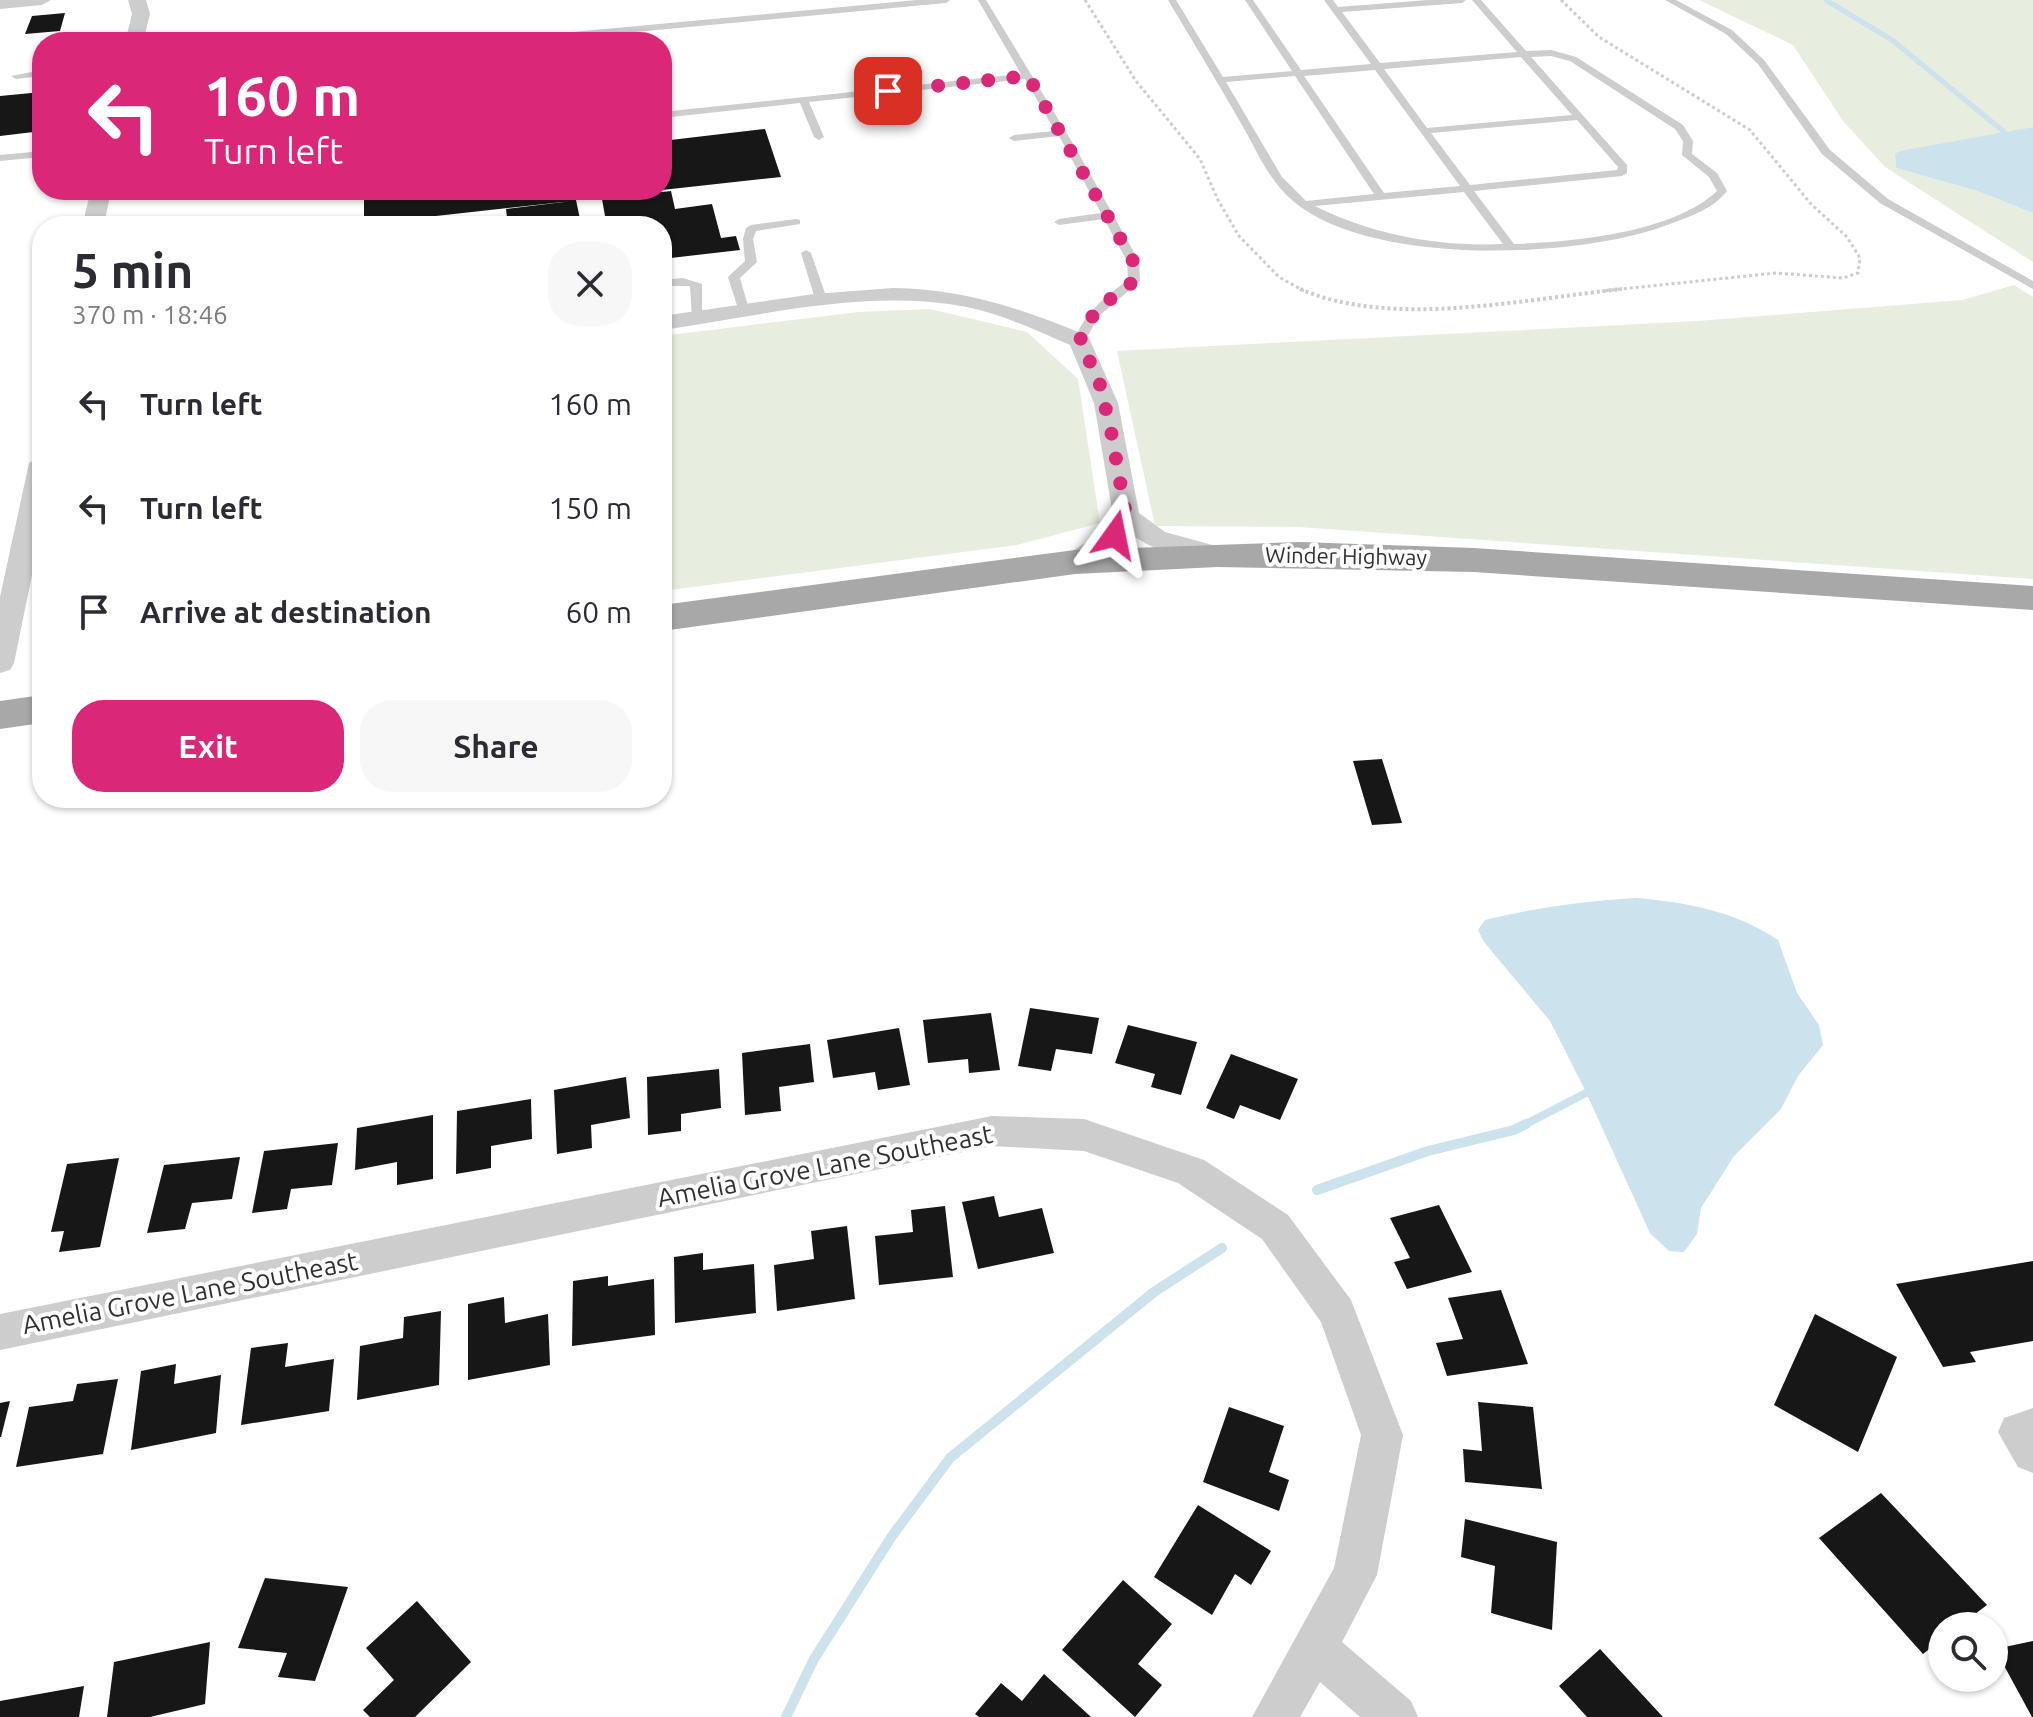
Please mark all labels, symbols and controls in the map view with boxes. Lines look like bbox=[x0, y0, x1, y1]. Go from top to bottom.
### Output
pin bbox=[854, 57, 922, 125]
icon: left bbox=[72, 64, 176, 168]
text: 160 m bbox=[204, 64, 360, 127]
icon: arrive bbox=[866, 69, 910, 113]
text: Turn left bbox=[204, 130, 343, 171]
button: close bbox=[548, 242, 632, 326]
text: 5 min bbox=[72, 243, 193, 297]
text: 370 m · 18:46 bbox=[72, 300, 228, 329]
icon: left bbox=[72, 382, 116, 426]
text: Turn left bbox=[140, 387, 262, 421]
text: 160 m bbox=[548, 387, 632, 421]
icon: left bbox=[72, 486, 116, 530]
text: Turn left bbox=[140, 491, 262, 525]
text: 150 m bbox=[548, 491, 632, 525]
position arrow bbox=[1073, 493, 1157, 577]
street label: Winder Highway bbox=[1265, 542, 1428, 569]
icon: arrive bbox=[72, 590, 116, 634]
text: Arrive at destination bbox=[140, 595, 432, 629]
text: 60 m bbox=[565, 595, 632, 629]
button: Exit bbox=[72, 700, 344, 792]
button: Share bbox=[360, 700, 632, 792]
street label: Amelia Grove Lane Southeast bbox=[655, 1119, 995, 1212]
street label: Amelia Grove Lane Southeast bbox=[20, 1246, 360, 1339]
map controls bbox=[1928, 1612, 2008, 1692]
button: search bbox=[1928, 1612, 2008, 1692]

